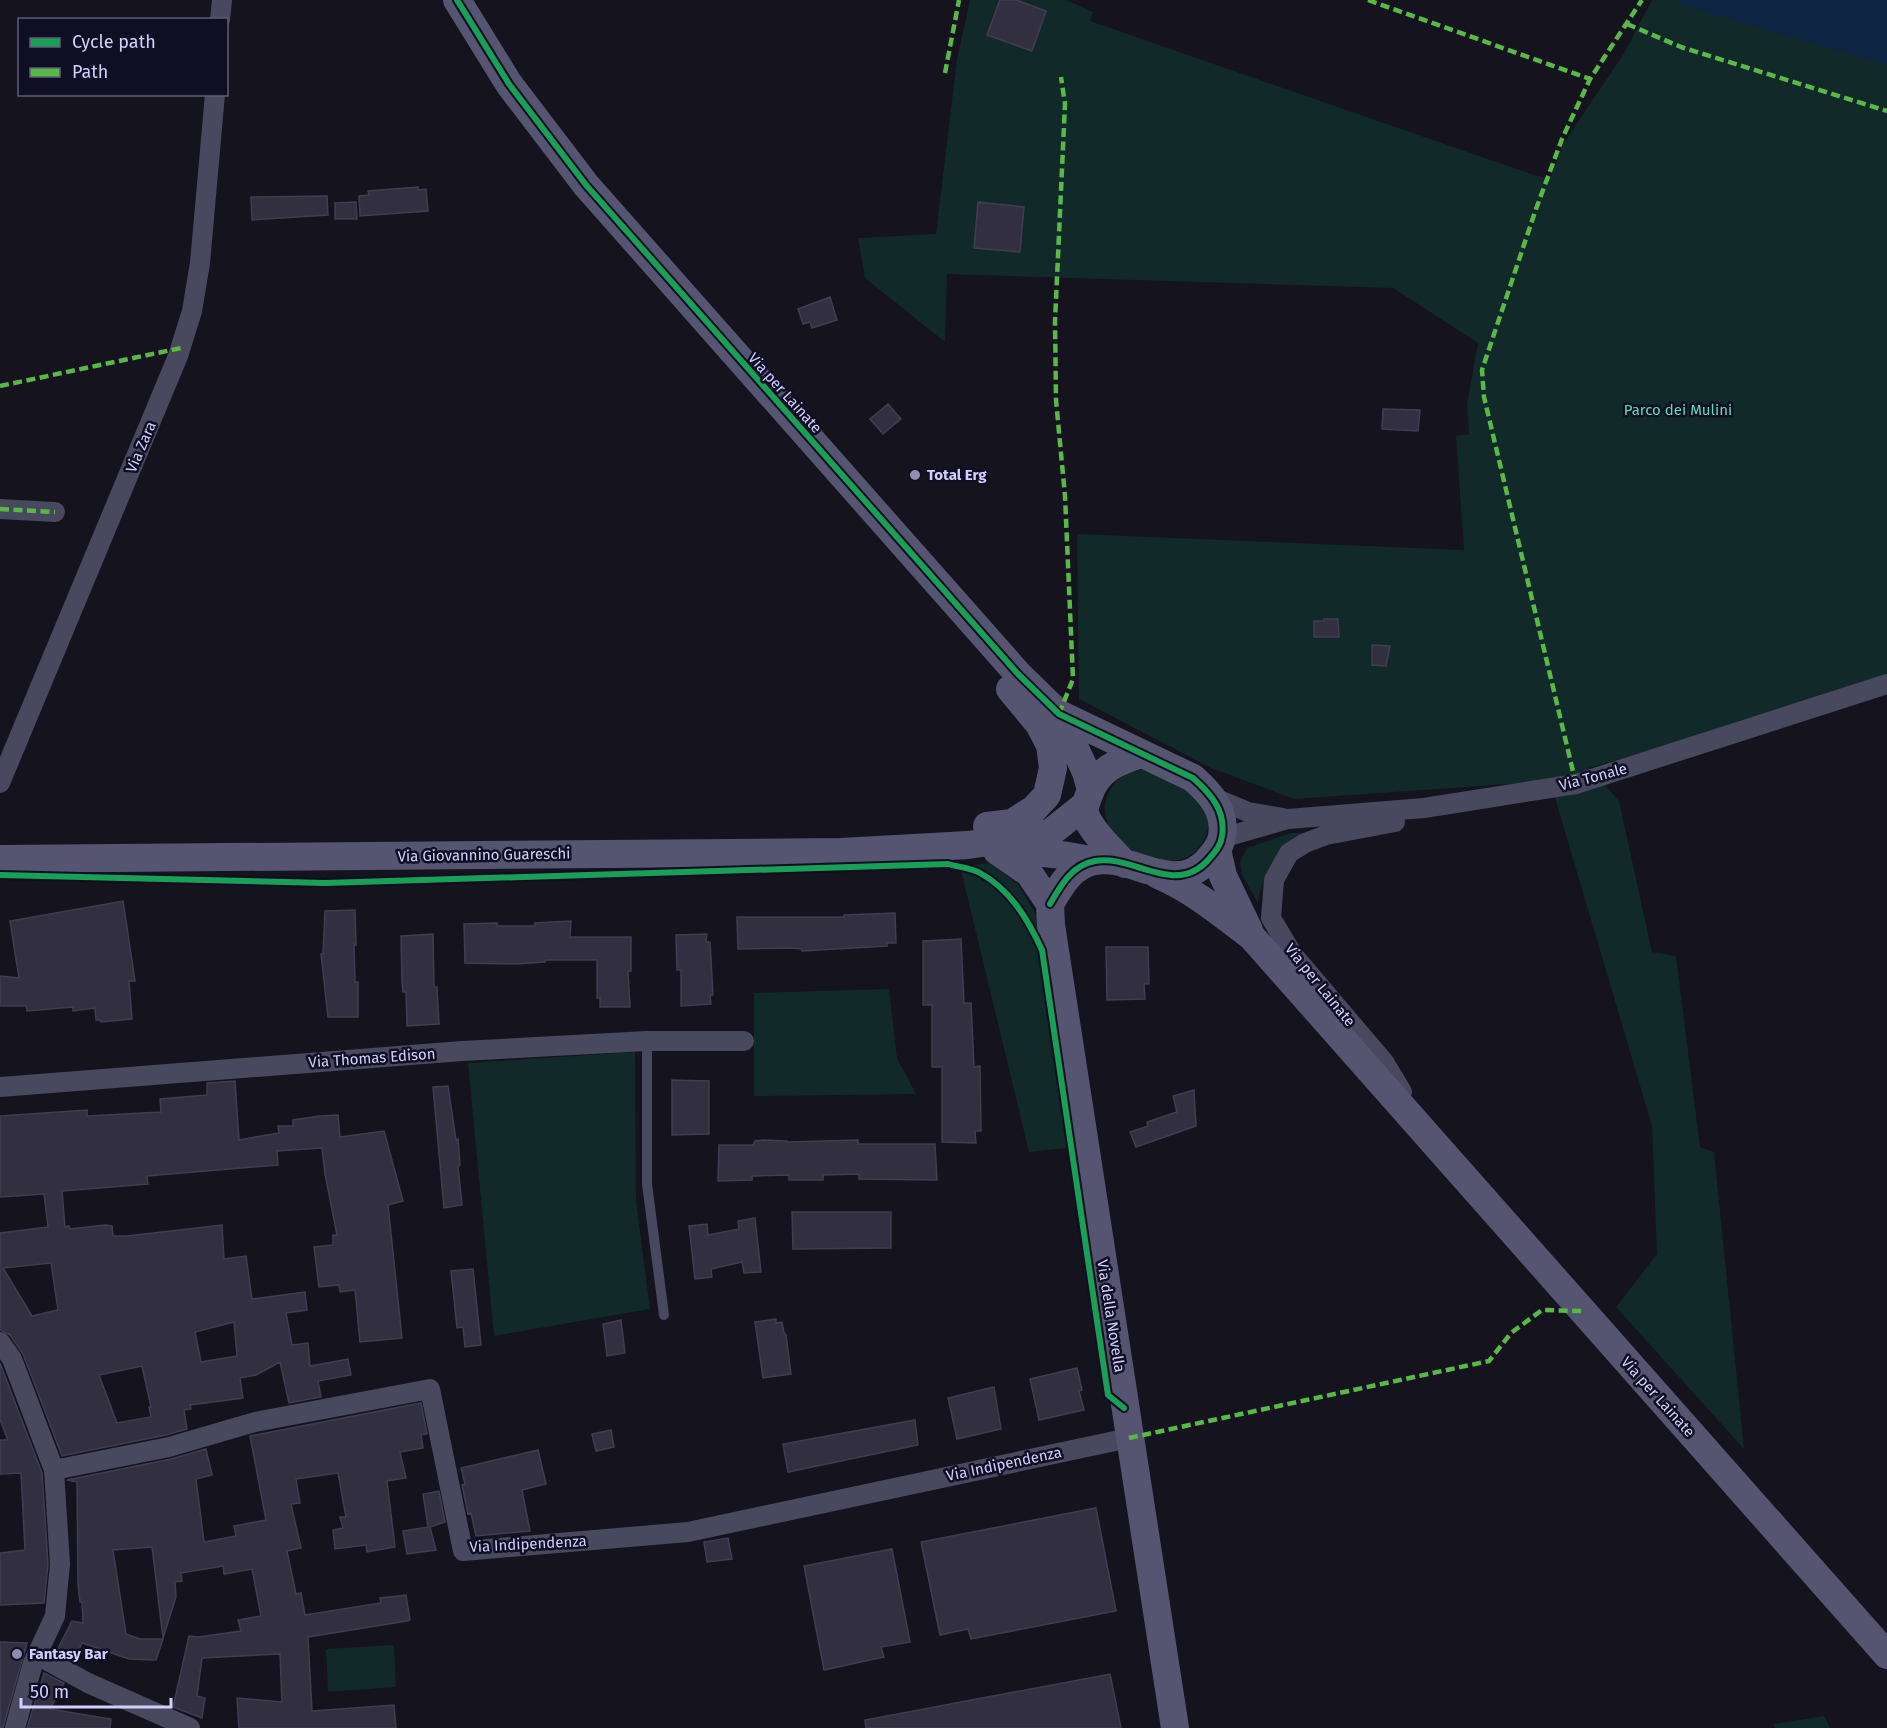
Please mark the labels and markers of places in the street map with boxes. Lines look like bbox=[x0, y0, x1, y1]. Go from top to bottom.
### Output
place label: Total Erg bbox=[927, 466, 987, 484]
marker: Total Erg bbox=[908, 468, 922, 482]
place label: Fantasy Bar bbox=[29, 1645, 109, 1663]
marker: Fantasy Bar bbox=[10, 1647, 24, 1661]

